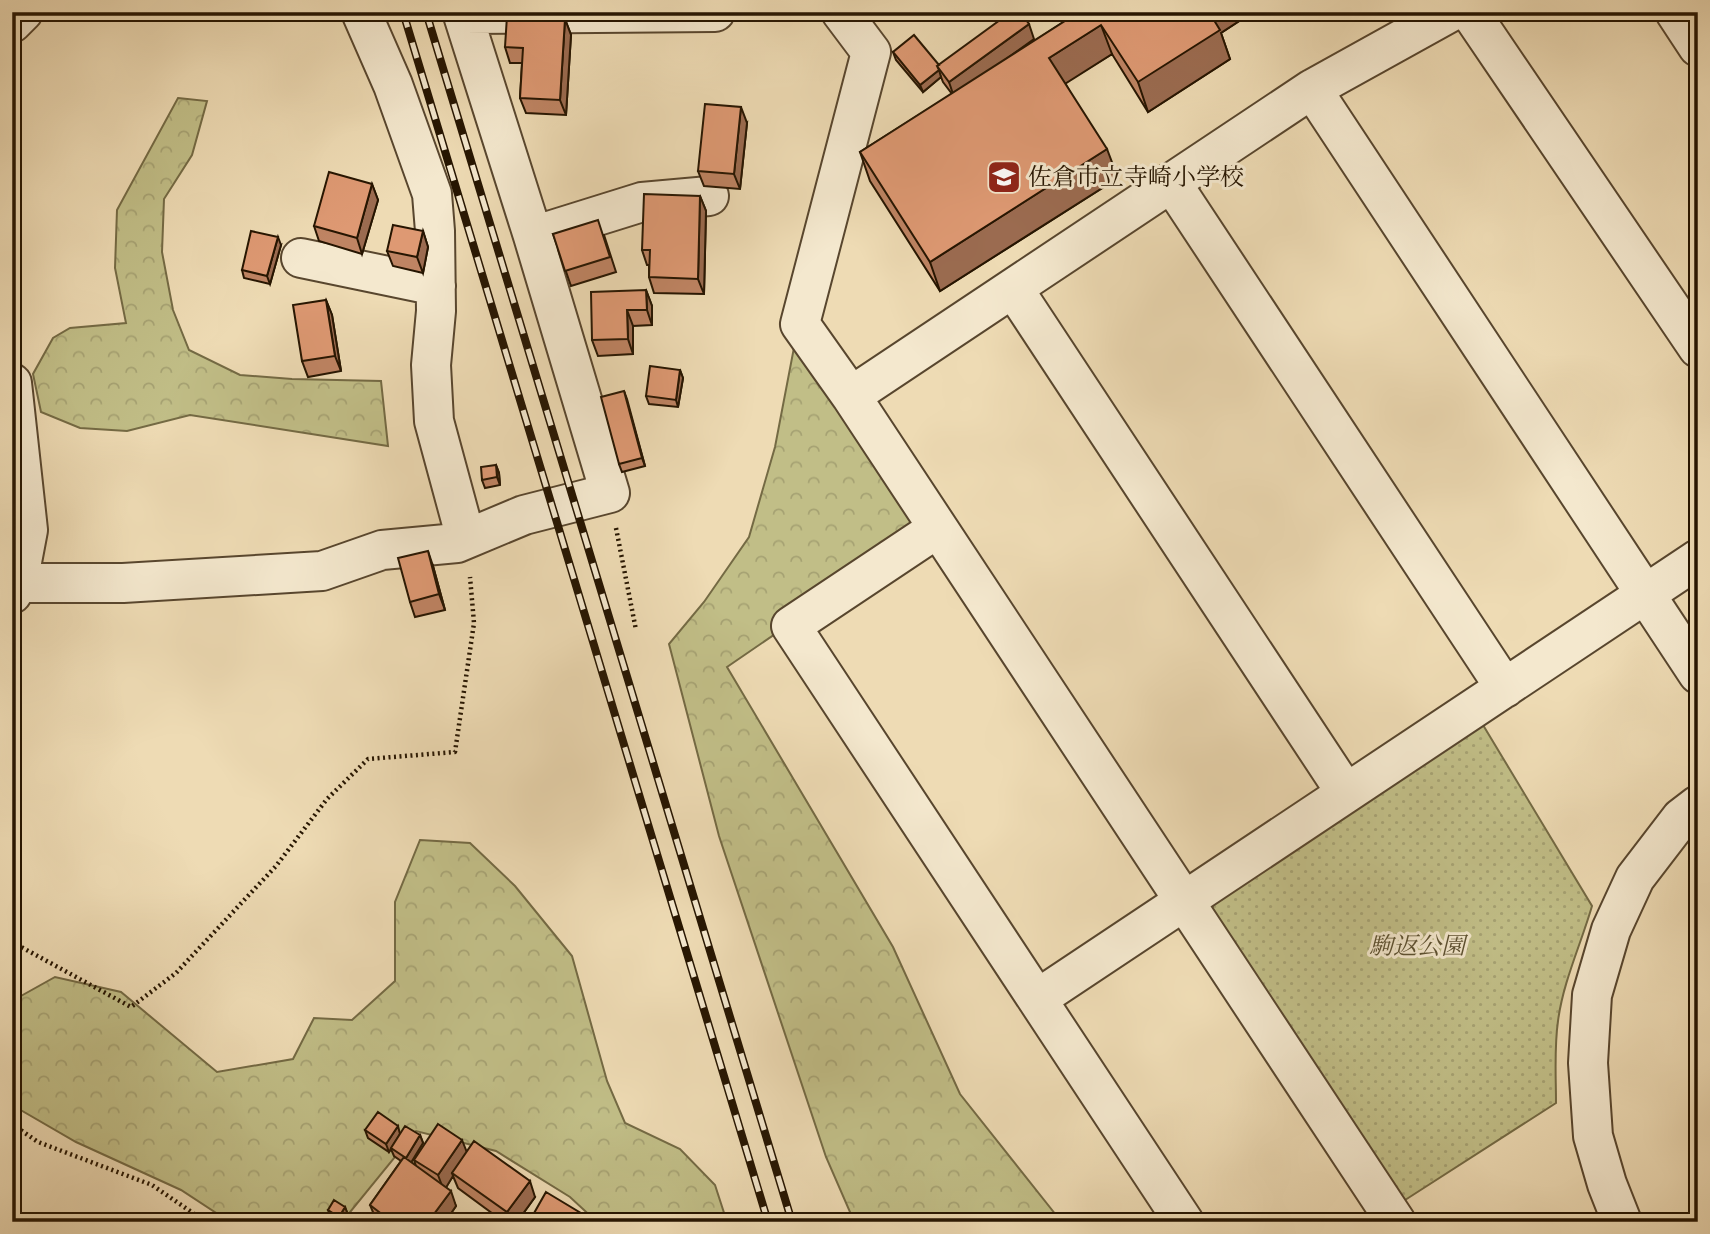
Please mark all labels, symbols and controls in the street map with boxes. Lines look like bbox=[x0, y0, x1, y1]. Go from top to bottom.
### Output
school or university icon: 佐倉市立寺崎小学校 bbox=[985, 158, 1023, 196]
place label: 佐倉市立寺崎小学校 bbox=[1028, 163, 1244, 193]
park label: 駒返公園 bbox=[1369, 932, 1469, 962]

